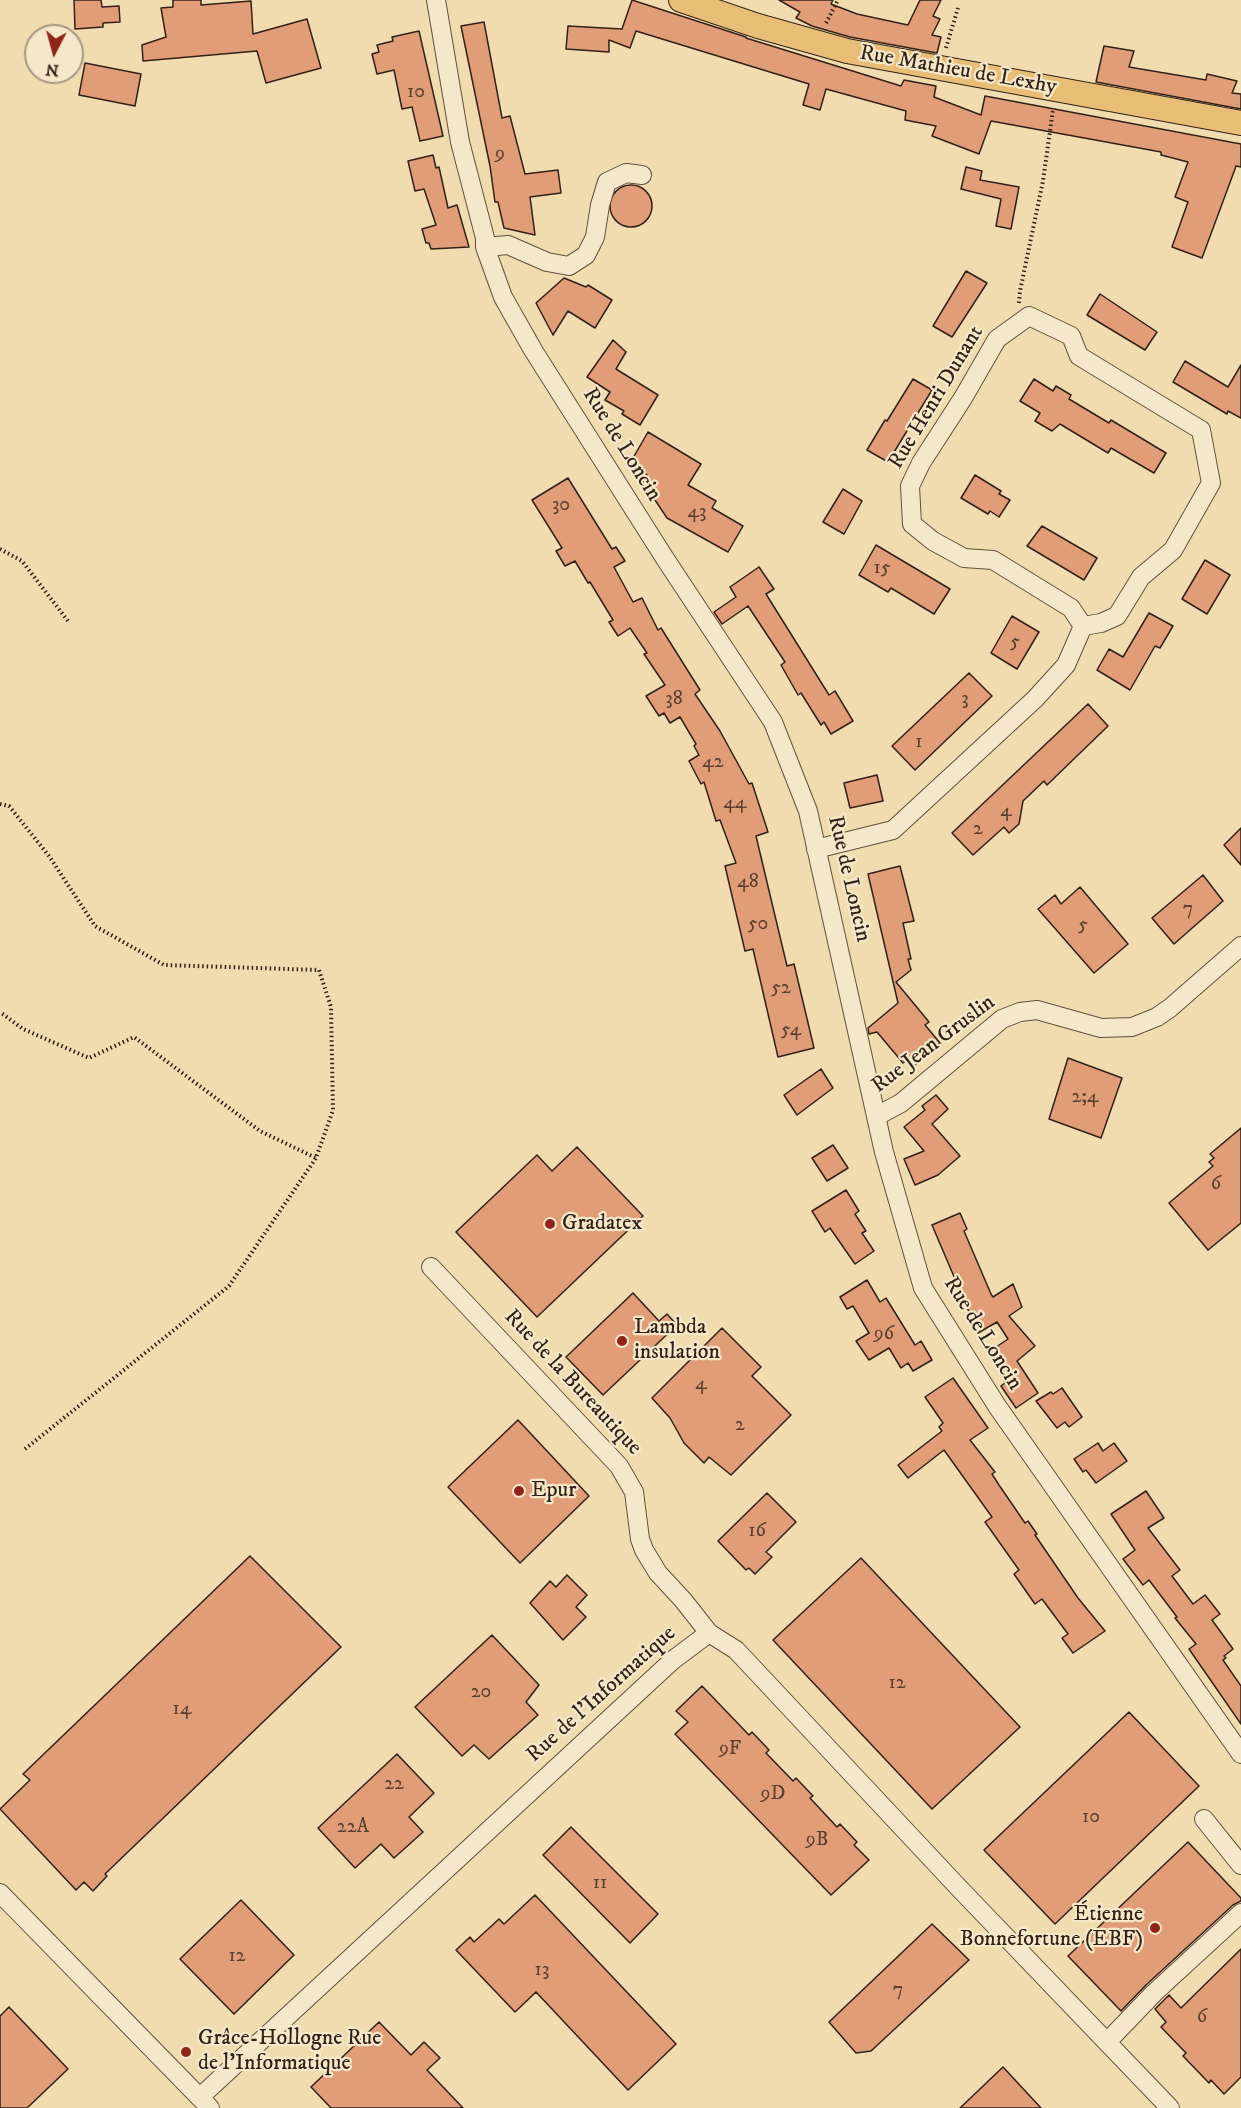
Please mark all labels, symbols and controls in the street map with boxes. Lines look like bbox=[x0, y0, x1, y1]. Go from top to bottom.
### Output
north arrow bbox=[24, 24, 84, 84]
street label: Rue Mathieu de Lexhy bbox=[857, 41, 1059, 101]
text: N bbox=[45, 59, 60, 81]
house number: 10 bbox=[407, 81, 425, 105]
house number: 9 bbox=[495, 143, 505, 167]
street label: Rue Henri Dunant bbox=[884, 321, 990, 475]
street label: Rue de Loncin bbox=[576, 384, 666, 506]
house number: 30 bbox=[552, 494, 570, 518]
house number: 43 bbox=[688, 501, 706, 525]
house number: 15 bbox=[873, 557, 891, 581]
house number: 5 bbox=[1010, 631, 1020, 655]
house number: 38 bbox=[665, 688, 683, 712]
house number: 3 bbox=[961, 688, 969, 712]
house number: 1 bbox=[915, 731, 923, 755]
house number: 42 bbox=[702, 751, 724, 775]
house number: 44 bbox=[723, 792, 747, 816]
house number: 4 bbox=[1000, 800, 1012, 824]
street label: Rue de Loncin bbox=[821, 813, 875, 945]
house number: 2 bbox=[973, 818, 983, 842]
house number: 48 bbox=[737, 871, 759, 895]
house number: 7 bbox=[1183, 898, 1193, 922]
house number: 50 bbox=[748, 913, 768, 937]
house number: 5 bbox=[1078, 914, 1088, 938]
house number: 52 bbox=[771, 977, 791, 1001]
street label: Rue Jean Gruslin bbox=[867, 990, 1001, 1100]
house number: 54 bbox=[781, 1019, 801, 1043]
house number: 2;4 bbox=[1071, 1086, 1099, 1110]
house number: 6 bbox=[1211, 1173, 1221, 1197]
place label: Gradatex bbox=[562, 1211, 642, 1237]
marker: Gradatex bbox=[543, 1217, 557, 1231]
street label: Rue de Loncin bbox=[937, 1273, 1027, 1395]
street label: Rue de la Bureautique bbox=[498, 1305, 646, 1461]
place label: Lambda insulation bbox=[634, 1315, 720, 1366]
house number: 96 bbox=[874, 1323, 894, 1347]
marker: Lambda insulation bbox=[615, 1334, 629, 1348]
house number: 4 bbox=[695, 1373, 707, 1397]
house number: 2 bbox=[735, 1414, 745, 1438]
place label: Epur bbox=[531, 1478, 576, 1504]
marker: Epur bbox=[512, 1484, 526, 1498]
house number: 16 bbox=[748, 1520, 766, 1544]
street label: Rue de l'Informatique bbox=[522, 1621, 682, 1769]
house number: 12 bbox=[888, 1672, 906, 1696]
house number: 20 bbox=[471, 1681, 491, 1705]
house number: 14 bbox=[173, 1698, 191, 1722]
house number: 9F bbox=[719, 1738, 741, 1762]
house number: 22 bbox=[384, 1773, 404, 1797]
house number: 9D bbox=[761, 1783, 785, 1807]
house number: 10 bbox=[1082, 1806, 1100, 1830]
house number: 22A bbox=[337, 1816, 369, 1840]
house number: 9B bbox=[806, 1829, 828, 1853]
house number: 11 bbox=[593, 1872, 607, 1896]
place label: Étienne Bonnefortune (EBF) bbox=[960, 1902, 1143, 1954]
marker: Étienne Bonnefortune (EBF) bbox=[1148, 1921, 1162, 1935]
house number: 12 bbox=[228, 1945, 246, 1969]
house number: 13 bbox=[535, 1959, 549, 1983]
house number: 7 bbox=[893, 1979, 903, 2003]
house number: 6 bbox=[1197, 2006, 1207, 2030]
place label: Grâce-Hollogne Rue de l'Informatique bbox=[198, 2026, 381, 2078]
marker: Grâce-Hollogne Rue de l'Informatique bbox=[179, 2045, 193, 2059]

